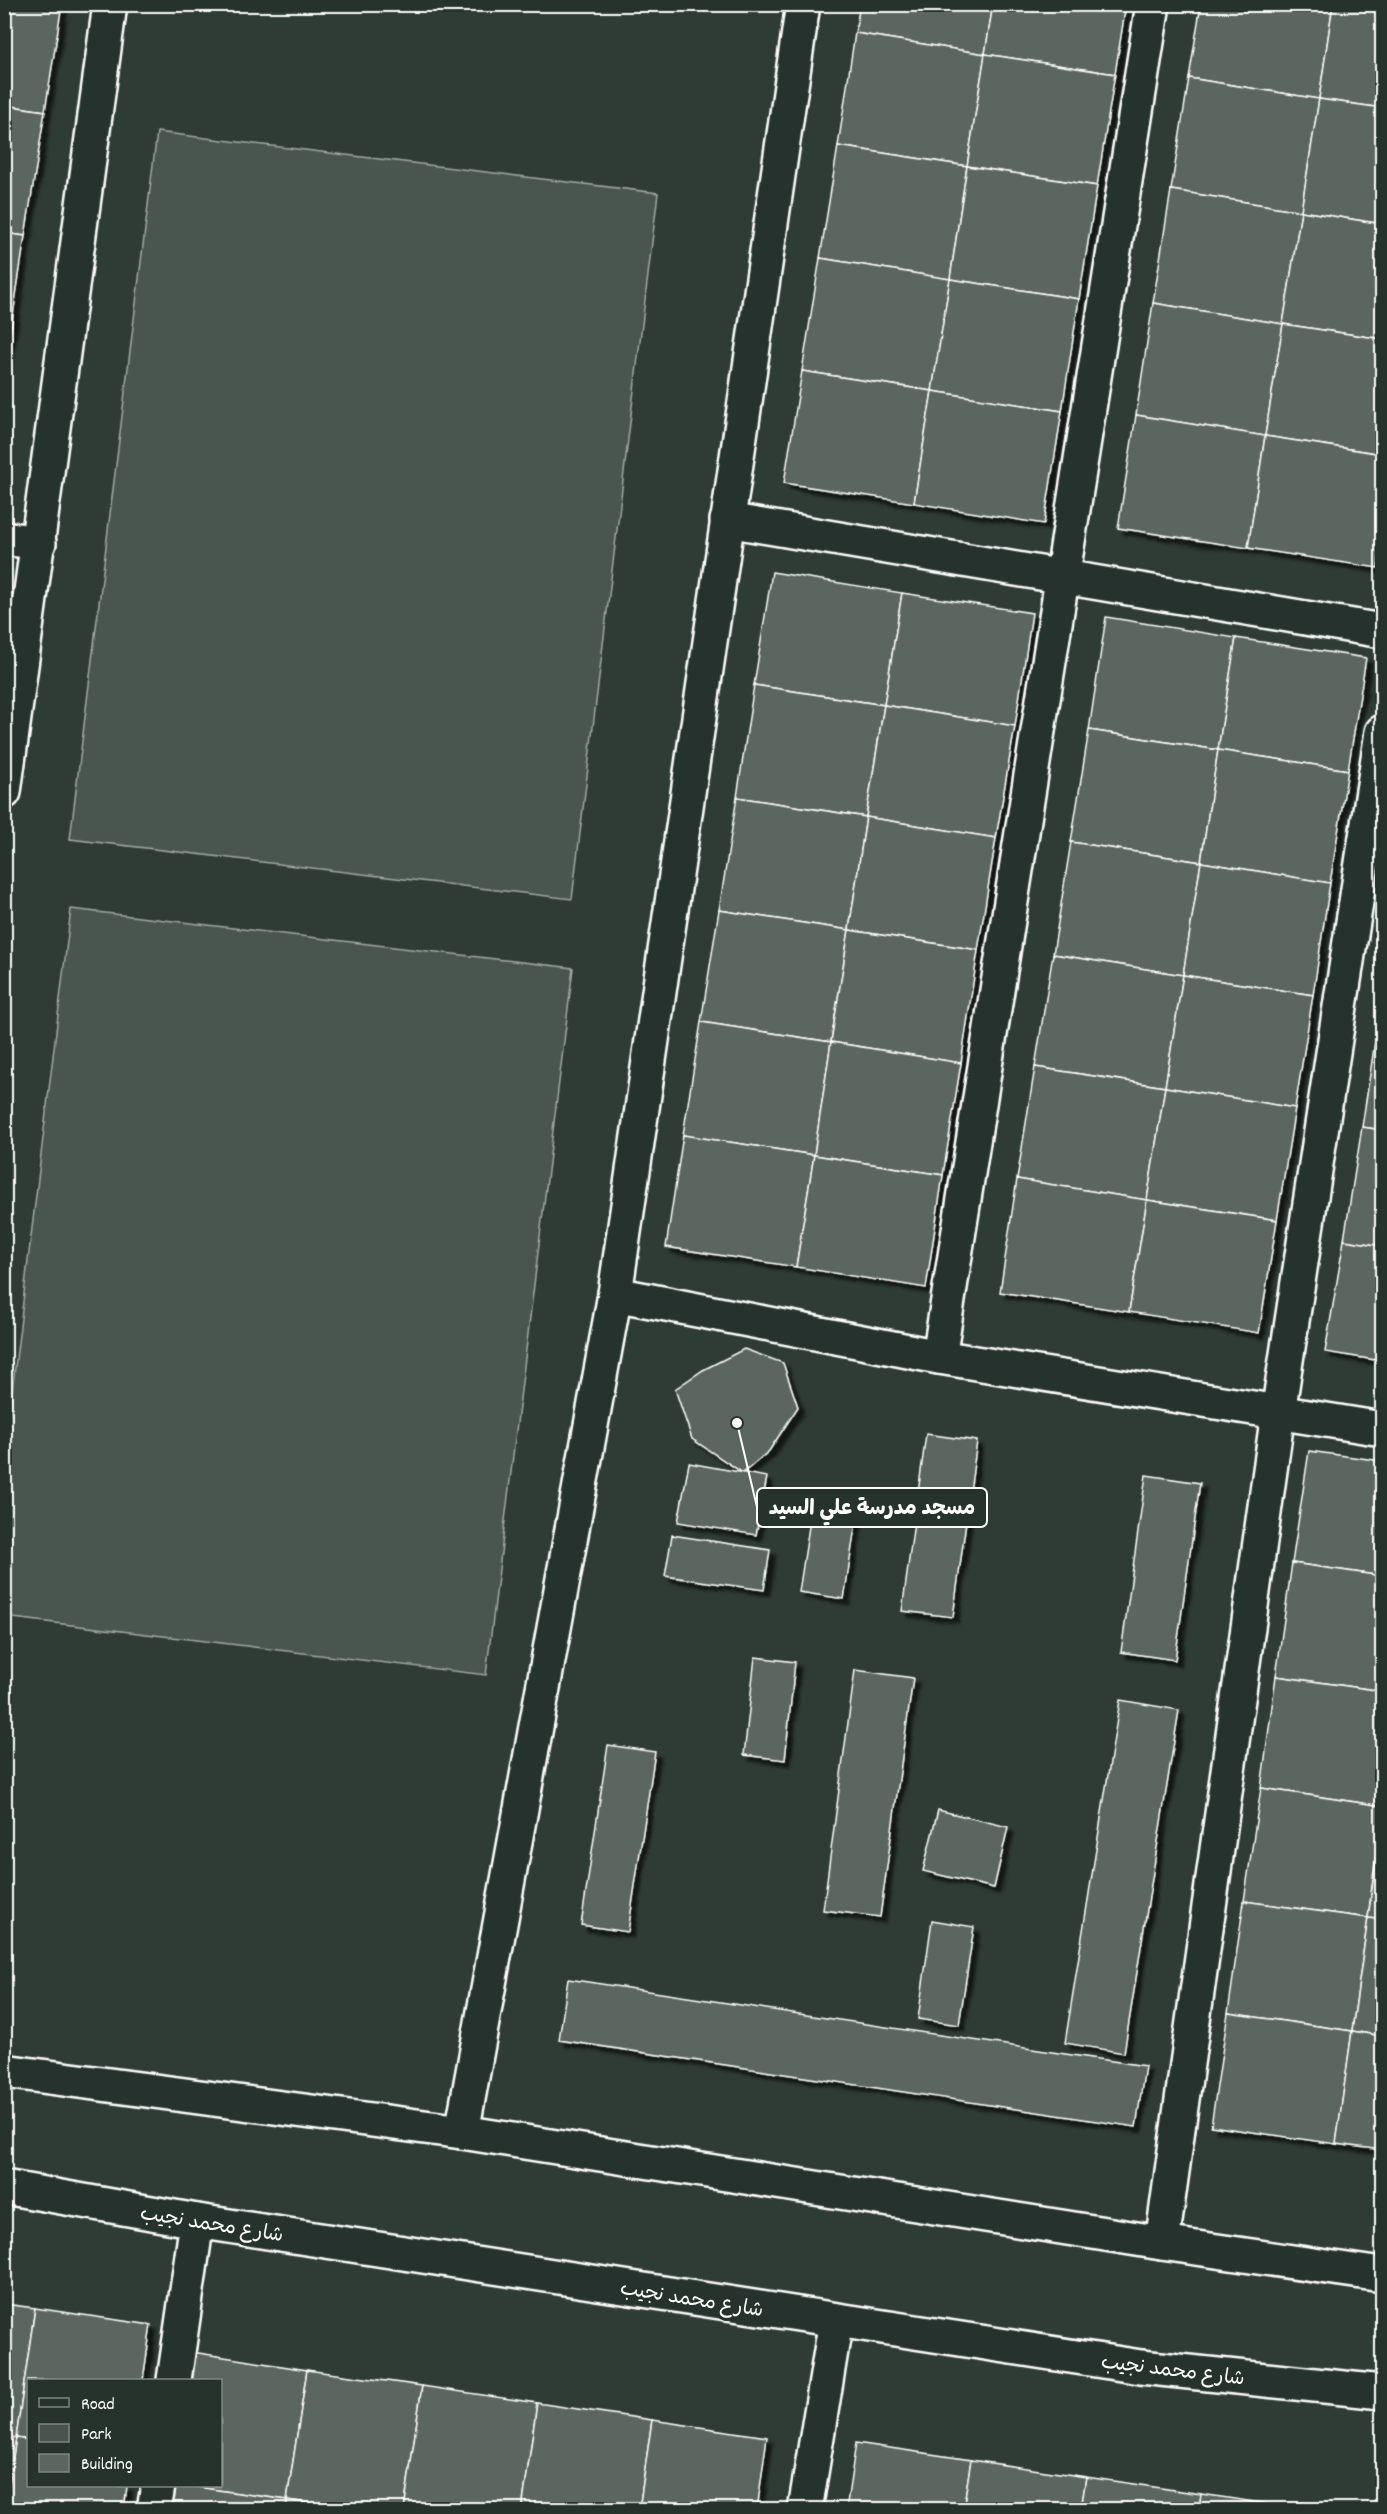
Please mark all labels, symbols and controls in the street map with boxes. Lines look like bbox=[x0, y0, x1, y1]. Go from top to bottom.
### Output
callout: مسجد مدرسة علي السيد bbox=[757, 1488, 987, 1527]
text: مسجد مدرسة علي السيد bbox=[769, 1495, 975, 1526]
street label: شارع محمد نجيب bbox=[138, 2201, 285, 2251]
street label: شارع محمد نجيب bbox=[618, 2276, 765, 2326]
street label: شارع محمد نجيب bbox=[1099, 2349, 1246, 2395]
legend bbox=[27, 2379, 222, 2487]
text: Road bbox=[81, 2393, 115, 2418]
text: Park bbox=[81, 2423, 112, 2448]
text: Building bbox=[81, 2453, 133, 2478]

